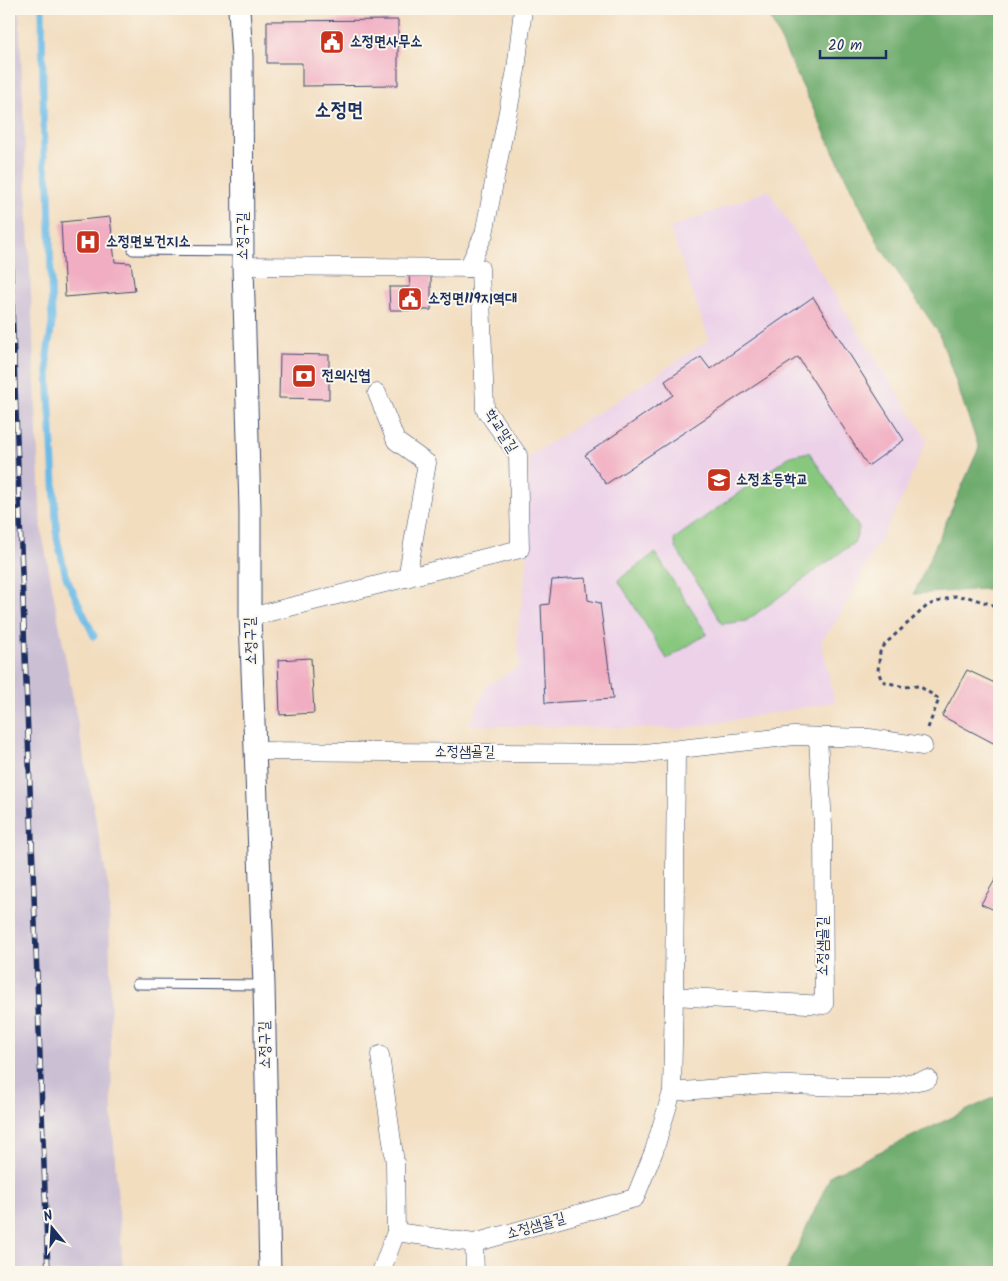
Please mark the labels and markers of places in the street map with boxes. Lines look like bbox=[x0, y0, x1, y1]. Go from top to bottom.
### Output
public building icon: 소정면사무소 bbox=[319, 29, 345, 55]
place label: 소정면사무소 bbox=[350, 30, 422, 54]
hospital icon: 소정면보건지소 bbox=[75, 229, 101, 255]
place label: 소정면보건지소 bbox=[106, 230, 191, 254]
public building icon: 소정면119지역대 bbox=[397, 286, 423, 312]
place label: 소정면119지역대 bbox=[428, 287, 517, 311]
bank icon: 전의신협 bbox=[291, 363, 317, 389]
place label: 전의신협 bbox=[321, 364, 370, 388]
school or university icon: 소정초등학교 bbox=[706, 467, 732, 493]
place label: 소정초등학교 bbox=[736, 468, 808, 492]

